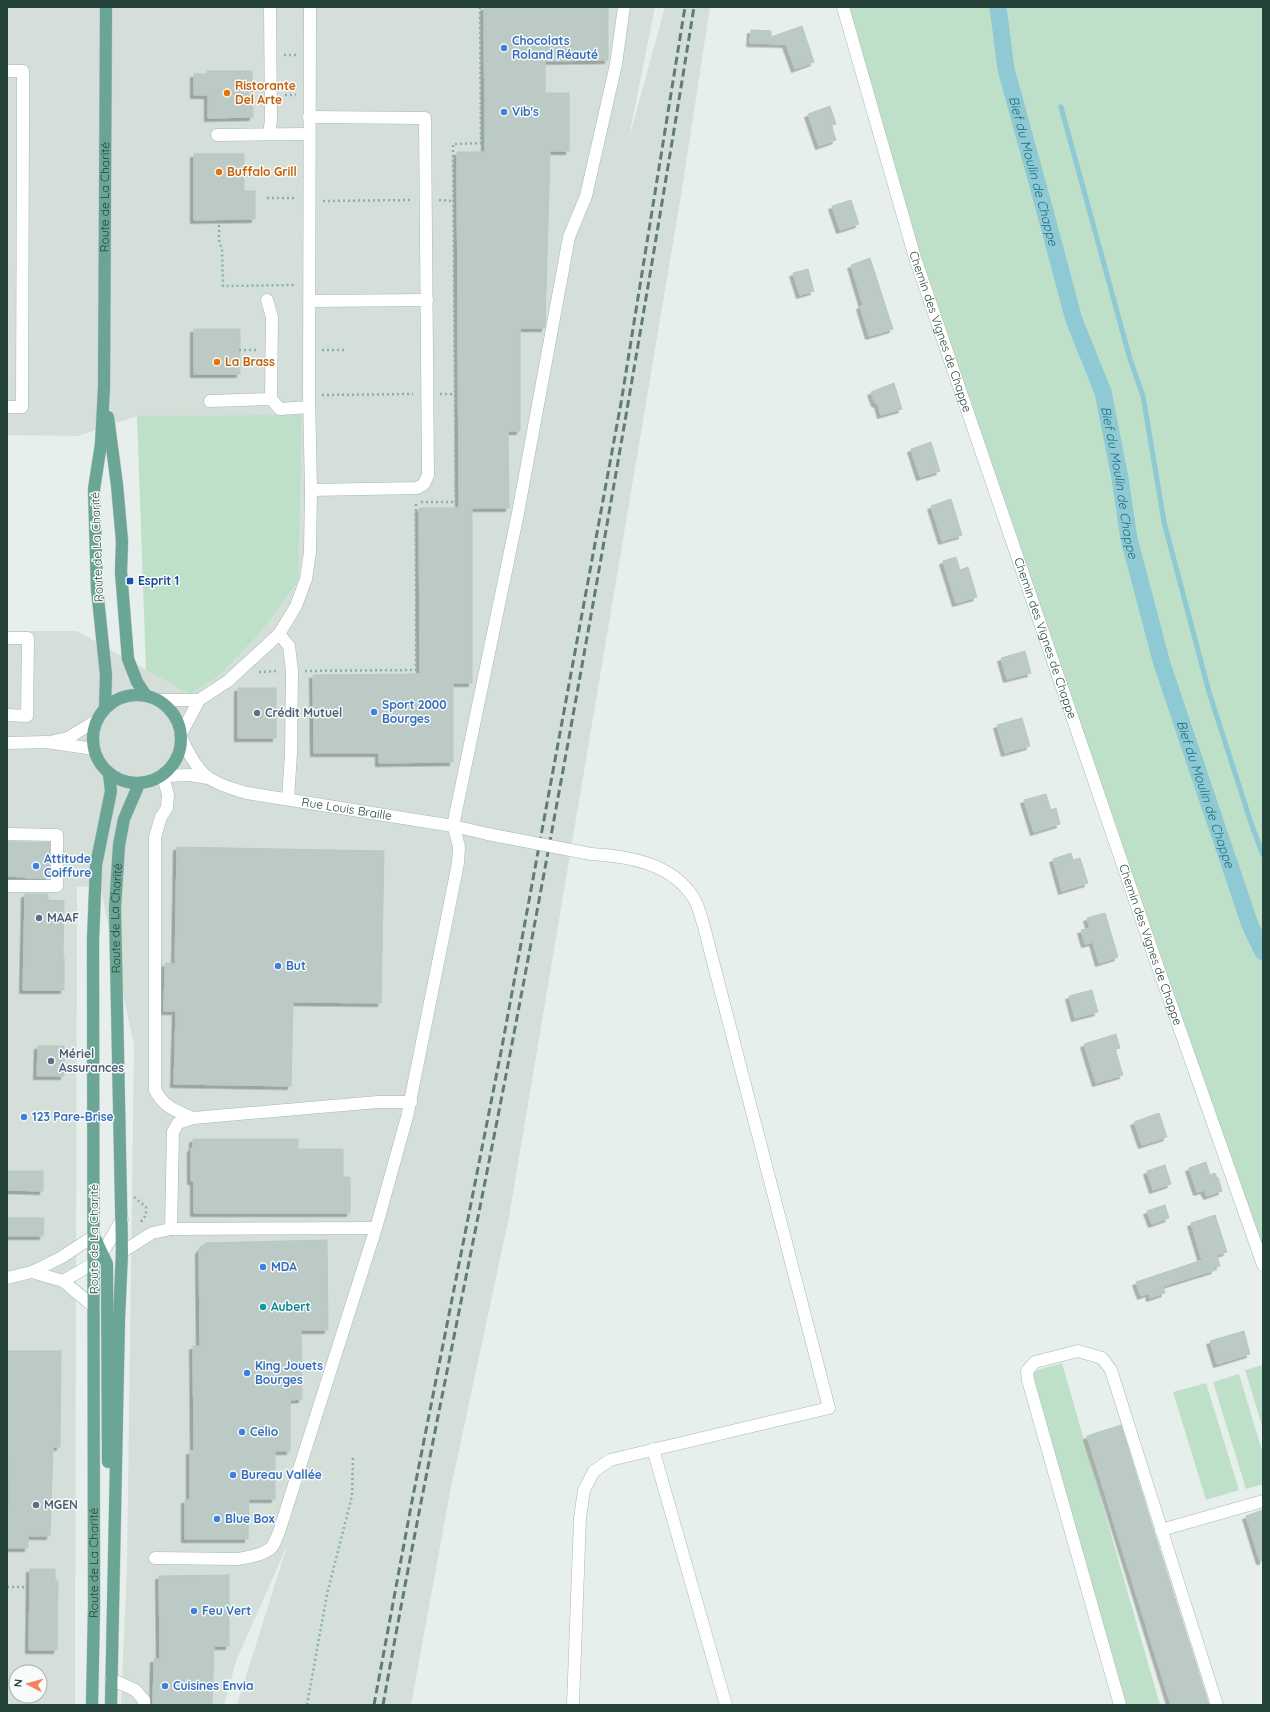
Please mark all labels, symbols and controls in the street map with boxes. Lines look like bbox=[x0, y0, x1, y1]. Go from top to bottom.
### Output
place label: Chocolats Roland Réauté bbox=[512, 33, 598, 62]
marker: Chocolats Roland Réauté bbox=[499, 43, 509, 53]
place label: Ristorante Del Arte bbox=[235, 78, 296, 107]
marker: Ristorante Del Arte bbox=[222, 88, 232, 98]
water label: Bief du Moulin de Chappe bbox=[1006, 94, 1062, 248]
place label: Vib's bbox=[512, 104, 539, 119]
marker: Vib's bbox=[499, 107, 509, 117]
street label: Route de La Charité bbox=[97, 142, 112, 252]
place label: Buffalo Grill bbox=[227, 164, 297, 179]
marker: Buffalo Grill bbox=[214, 167, 224, 177]
street label: Chemin des Vignes de Chappe bbox=[906, 249, 975, 414]
place label: La Brass bbox=[225, 354, 275, 369]
marker: La Brass bbox=[212, 357, 222, 367]
water label: Bief du Moulin de Chappe bbox=[1098, 405, 1142, 561]
street label: Route de La Charité bbox=[87, 491, 106, 602]
street label: Chemin des Vignes de Chappe bbox=[1011, 555, 1080, 721]
place label: Esprit 1 bbox=[138, 573, 179, 588]
marker: Esprit 1 bbox=[125, 576, 135, 586]
place label: Sport 2000 Bourges bbox=[382, 697, 447, 726]
place label: Crédit Mutuel bbox=[265, 705, 342, 720]
marker: Sport 2000 Bourges bbox=[369, 707, 379, 717]
marker: Crédit Mutuel bbox=[252, 708, 262, 718]
water label: Bief du Moulin de Chappe bbox=[1174, 718, 1238, 870]
street label: Rue Louis Braille bbox=[301, 794, 393, 823]
place label: Attitude Coiffure bbox=[44, 851, 91, 880]
marker: Attitude Coiffure bbox=[31, 861, 41, 871]
street label: Route de La Charité bbox=[107, 862, 125, 974]
street label: Chemin des Vignes de Chappe bbox=[1116, 862, 1186, 1027]
place label: MAAF bbox=[47, 910, 79, 925]
marker: MAAF bbox=[34, 913, 44, 923]
place label: But bbox=[286, 958, 306, 973]
marker: But bbox=[273, 961, 283, 971]
place label: Mériel Assurances bbox=[59, 1046, 124, 1075]
marker: Mériel Assurances bbox=[46, 1056, 56, 1066]
place label: 123 Pare-Brise bbox=[32, 1109, 114, 1124]
marker: 123 Pare-Brise bbox=[19, 1112, 29, 1122]
street label: Route de La Charité bbox=[86, 1184, 101, 1294]
place label: MDA bbox=[271, 1259, 297, 1274]
marker: MDA bbox=[258, 1262, 268, 1272]
place label: Aubert bbox=[271, 1299, 310, 1314]
marker: Aubert bbox=[258, 1302, 268, 1312]
place label: King Jouets Bourges bbox=[255, 1358, 323, 1387]
marker: King Jouets Bourges bbox=[242, 1368, 252, 1378]
place label: Celio bbox=[250, 1424, 279, 1439]
marker: Celio bbox=[237, 1427, 247, 1437]
place label: Bureau Vallée bbox=[241, 1467, 322, 1482]
marker: Bureau Vallée bbox=[228, 1470, 238, 1480]
place label: MGEN bbox=[44, 1497, 78, 1512]
marker: MGEN bbox=[31, 1500, 41, 1510]
street label: Route de La Charité bbox=[86, 1508, 101, 1618]
place label: Blue Box bbox=[225, 1511, 275, 1526]
marker: Blue Box bbox=[212, 1514, 222, 1524]
place label: Feu Vert bbox=[202, 1603, 251, 1618]
marker: Feu Vert bbox=[189, 1606, 199, 1616]
north arrow bbox=[8, 1664, 48, 1704]
text: N bbox=[11, 1678, 25, 1688]
place label: Cuisines Envia bbox=[173, 1678, 253, 1693]
marker: Cuisines Envia bbox=[160, 1681, 170, 1691]

